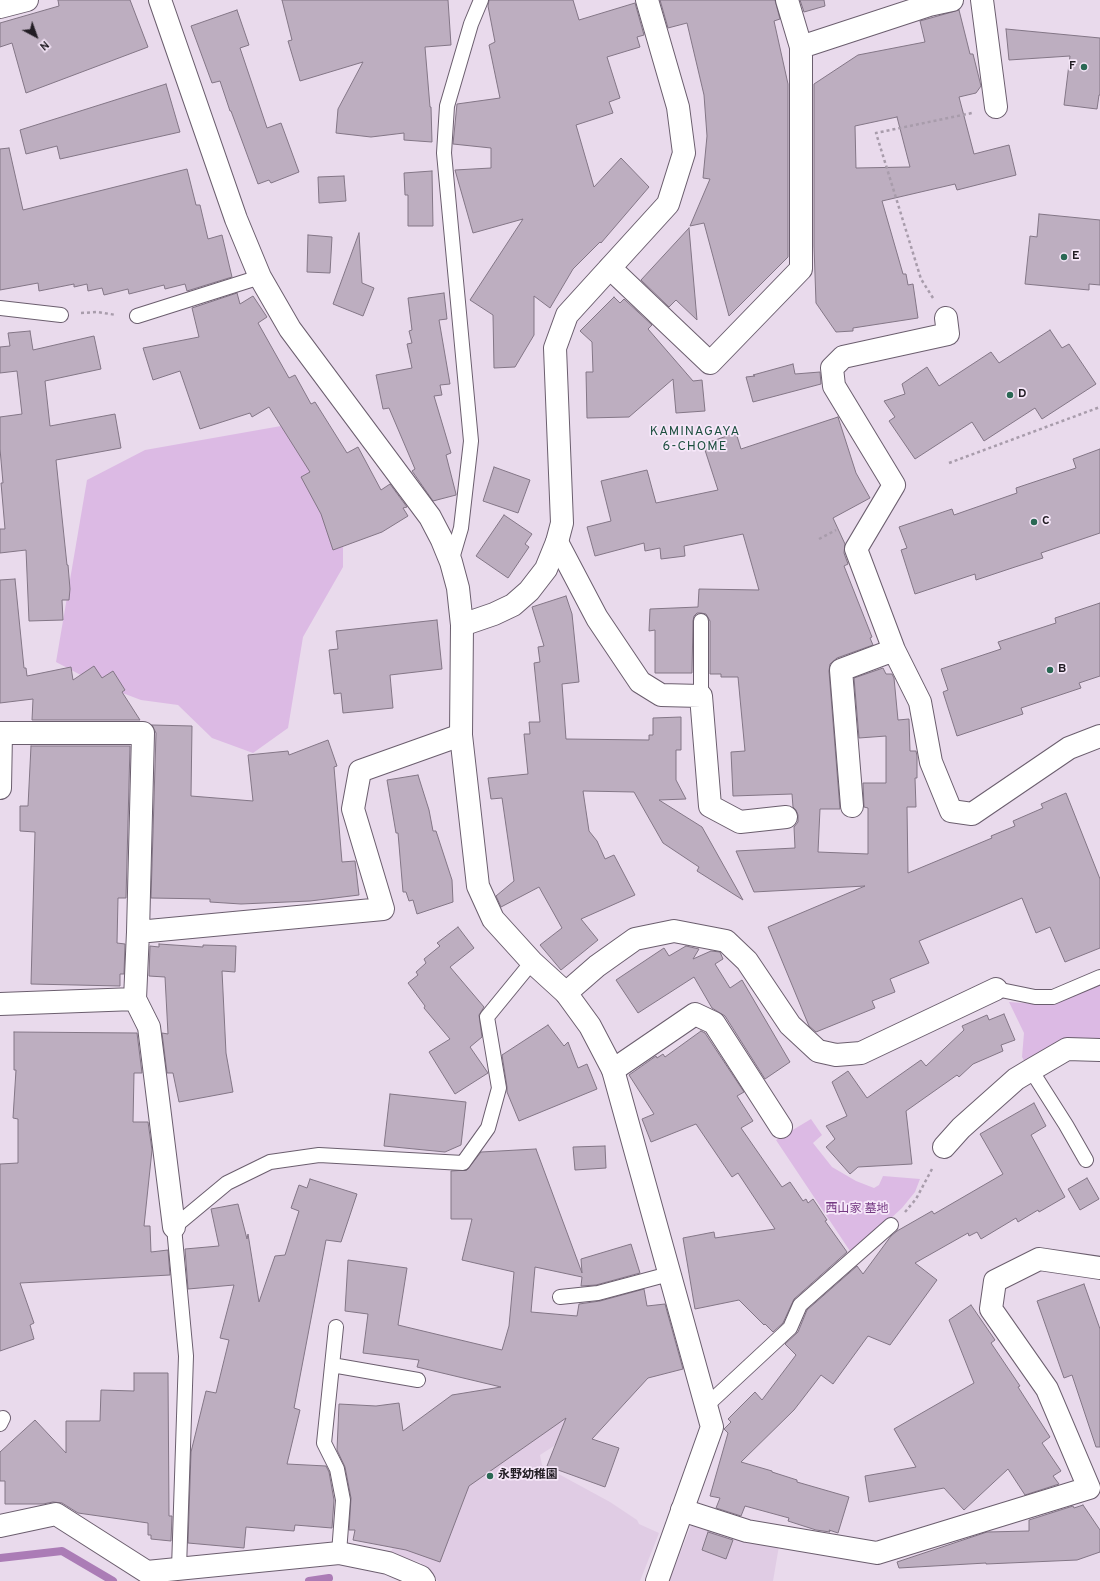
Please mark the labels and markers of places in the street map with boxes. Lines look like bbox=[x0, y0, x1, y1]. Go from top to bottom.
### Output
place label: F bbox=[1069, 60, 1076, 74]
marker: F bbox=[1079, 62, 1089, 72]
place label: E bbox=[1072, 250, 1079, 264]
marker: E bbox=[1059, 252, 1069, 262]
place label: D bbox=[1018, 388, 1027, 402]
marker: D bbox=[1005, 390, 1015, 400]
place label: C bbox=[1042, 515, 1050, 529]
marker: C bbox=[1029, 517, 1039, 527]
place label: B bbox=[1058, 663, 1066, 677]
marker: B bbox=[1045, 665, 1055, 675]
place label: 永野幼稚園 bbox=[498, 1469, 558, 1483]
marker: 永野幼稚園 bbox=[485, 1471, 495, 1481]

